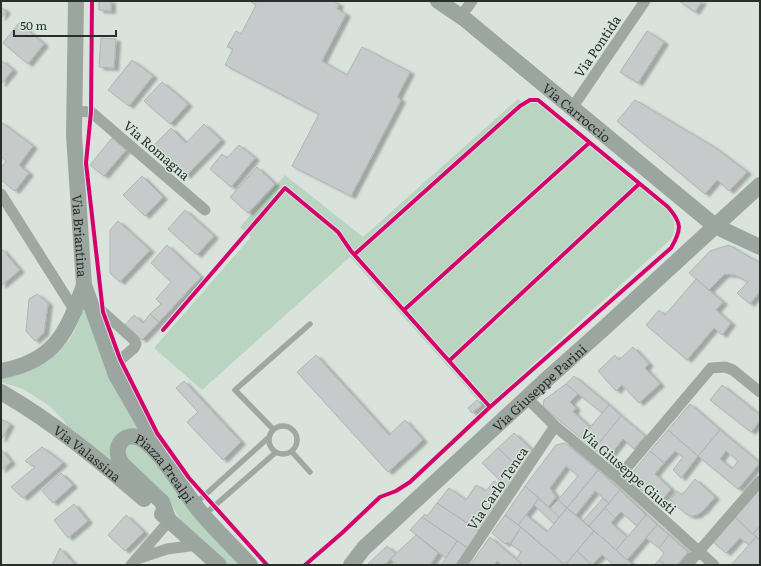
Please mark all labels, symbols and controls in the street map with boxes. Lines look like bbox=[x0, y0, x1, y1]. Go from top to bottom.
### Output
street label: Via Pontida bbox=[569, 11, 625, 81]
scale bar bbox=[14, 12, 116, 38]
text: 50 m bbox=[20, 16, 47, 34]
street label: Via Carroccio bbox=[539, 78, 616, 146]
street label: Via Romagna bbox=[120, 116, 194, 184]
street label: Via Briantina bbox=[68, 194, 93, 278]
street label: Via Giuseppe Parini bbox=[487, 339, 591, 435]
street label: Via Valassina bbox=[50, 420, 126, 486]
street label: Via Giuseppe Giusti bbox=[577, 424, 681, 518]
street label: Piazza Prealpi bbox=[132, 428, 200, 507]
street label: Via Carlo Tenca bbox=[462, 443, 532, 533]

